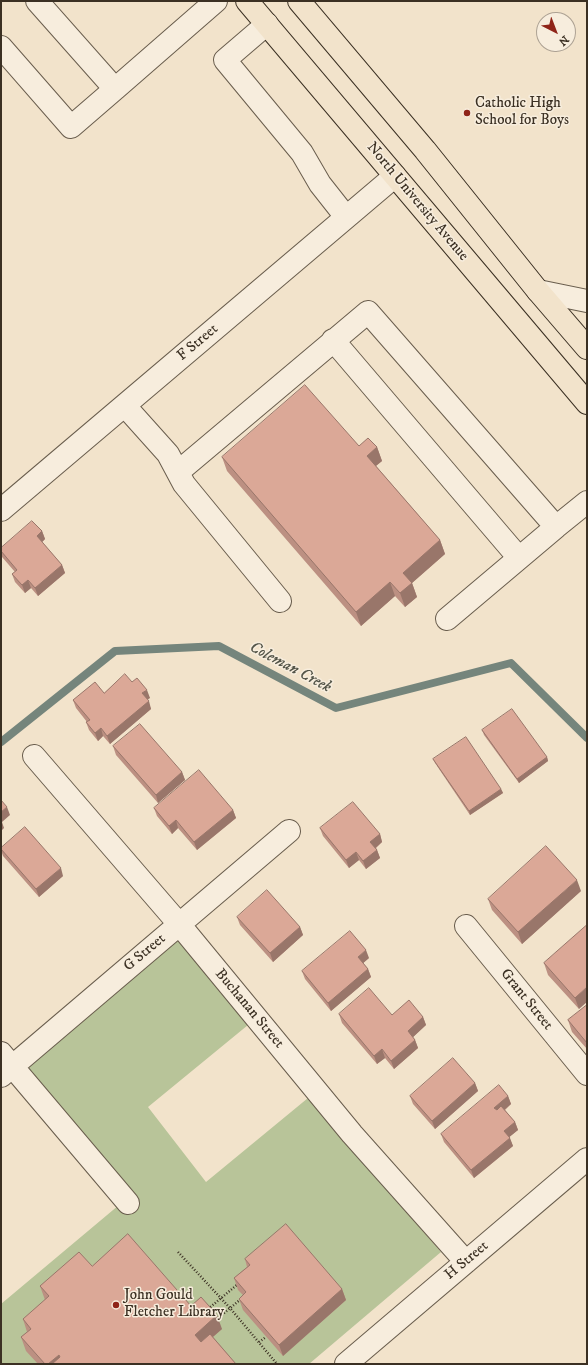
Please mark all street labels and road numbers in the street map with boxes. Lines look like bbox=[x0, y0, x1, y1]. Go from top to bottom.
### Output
street label: North University Avenue bbox=[362, 139, 472, 265]
street label: F Street bbox=[174, 321, 222, 365]
street label: G Street bbox=[120, 930, 170, 976]
street label: Buchanan Street bbox=[211, 966, 287, 1052]
street label: Grant Street bbox=[496, 966, 556, 1034]
street label: H Street bbox=[442, 1238, 492, 1284]

